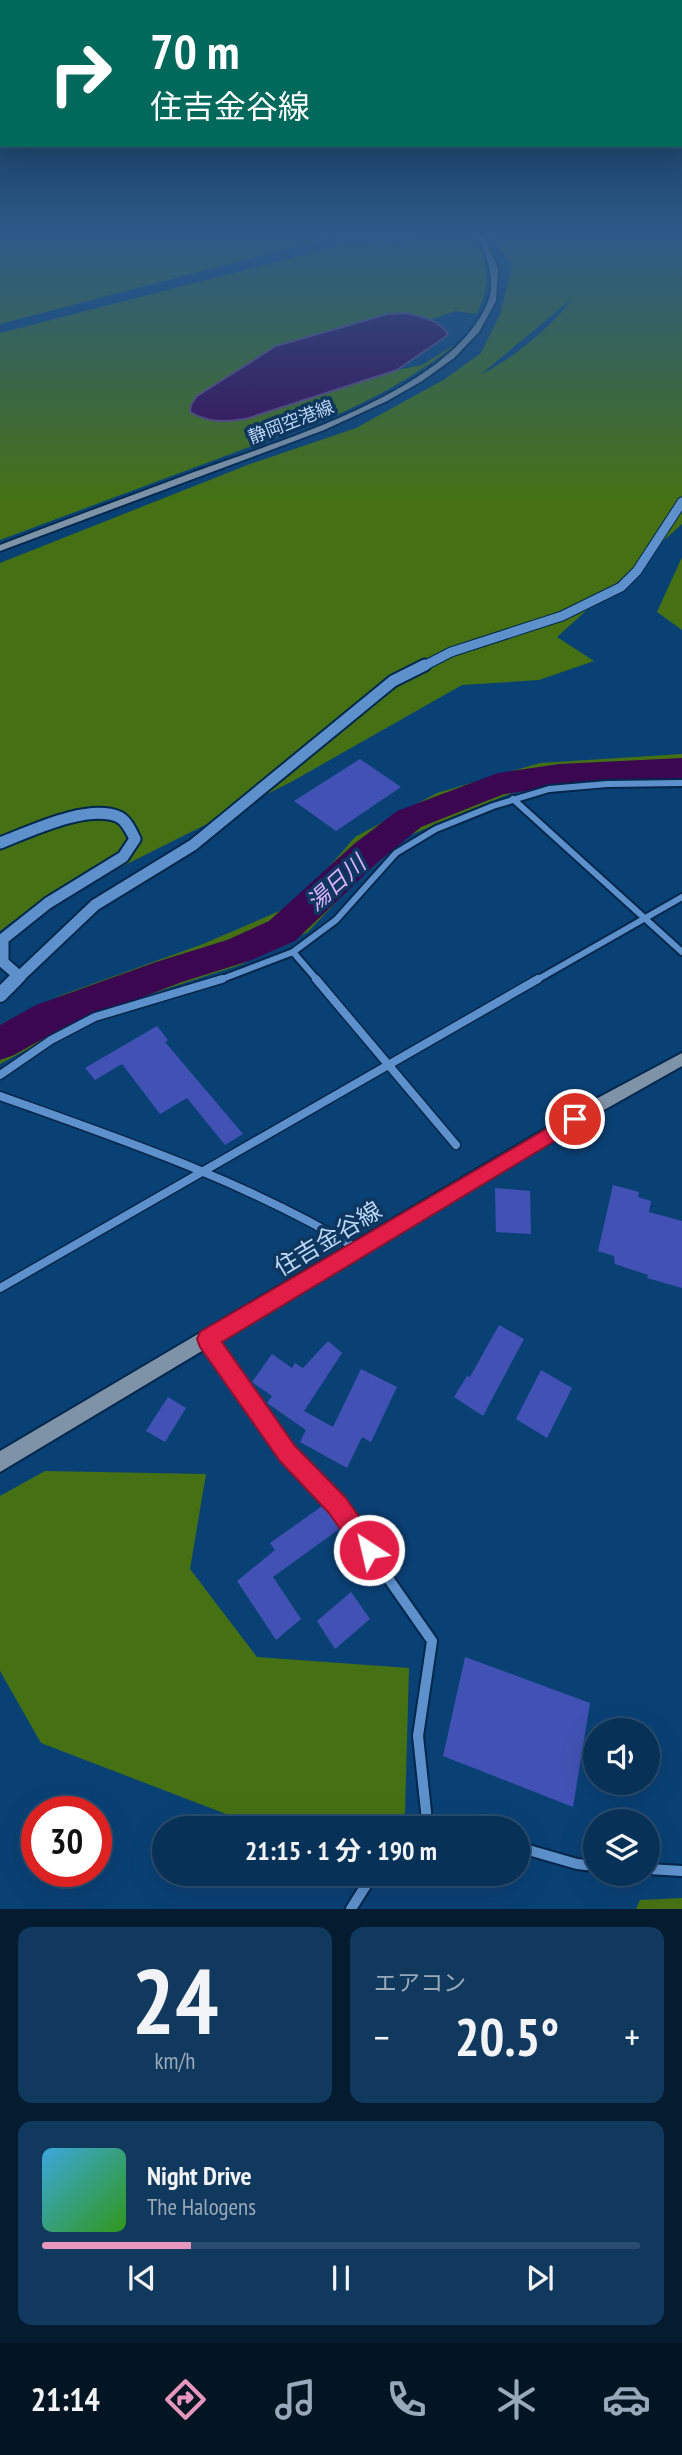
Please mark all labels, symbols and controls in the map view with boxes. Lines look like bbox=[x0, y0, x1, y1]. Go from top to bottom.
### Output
text: 70 m bbox=[150, 19, 239, 83]
icon: right bbox=[35, 28, 126, 119]
text: 住吉金谷線 bbox=[150, 85, 310, 127]
street label: 静岡空港線 bbox=[245, 395, 337, 448]
water label: 湯日川 bbox=[300, 847, 373, 916]
pin bbox=[545, 1089, 605, 1149]
icon: arrive bbox=[556, 1100, 594, 1138]
street label: 住吉金谷線 bbox=[268, 1194, 387, 1283]
position arrow bbox=[332, 1513, 406, 1587]
map controls bbox=[583, 1718, 660, 1886]
button: sound bbox=[583, 1718, 660, 1795]
speed limit sign: 30 bbox=[21, 1796, 112, 1887]
button: layers bbox=[583, 1809, 660, 1886]
text: 21:15 · 1 分 · 190 m bbox=[245, 1834, 437, 1867]
text: 24 bbox=[132, 1941, 219, 2059]
text: エアコン bbox=[374, 1968, 466, 1997]
text: 20.5° bbox=[455, 2003, 559, 2070]
text: − bbox=[374, 2012, 390, 2061]
text: + bbox=[624, 2012, 640, 2061]
text: km/h bbox=[155, 2046, 195, 2075]
text: Night Drive bbox=[147, 2159, 252, 2192]
text: The Halogens bbox=[147, 2192, 256, 2221]
icon: previous bbox=[123, 2259, 161, 2297]
icon: pause bbox=[322, 2259, 360, 2297]
icon: next bbox=[521, 2259, 559, 2297]
icon: directions bbox=[161, 2375, 210, 2424]
icon: music bbox=[271, 2375, 320, 2424]
icon: phone bbox=[382, 2375, 431, 2424]
icon: climate bbox=[492, 2375, 541, 2424]
icon: car bbox=[602, 2375, 651, 2424]
text: 21:14 bbox=[31, 2378, 100, 2420]

